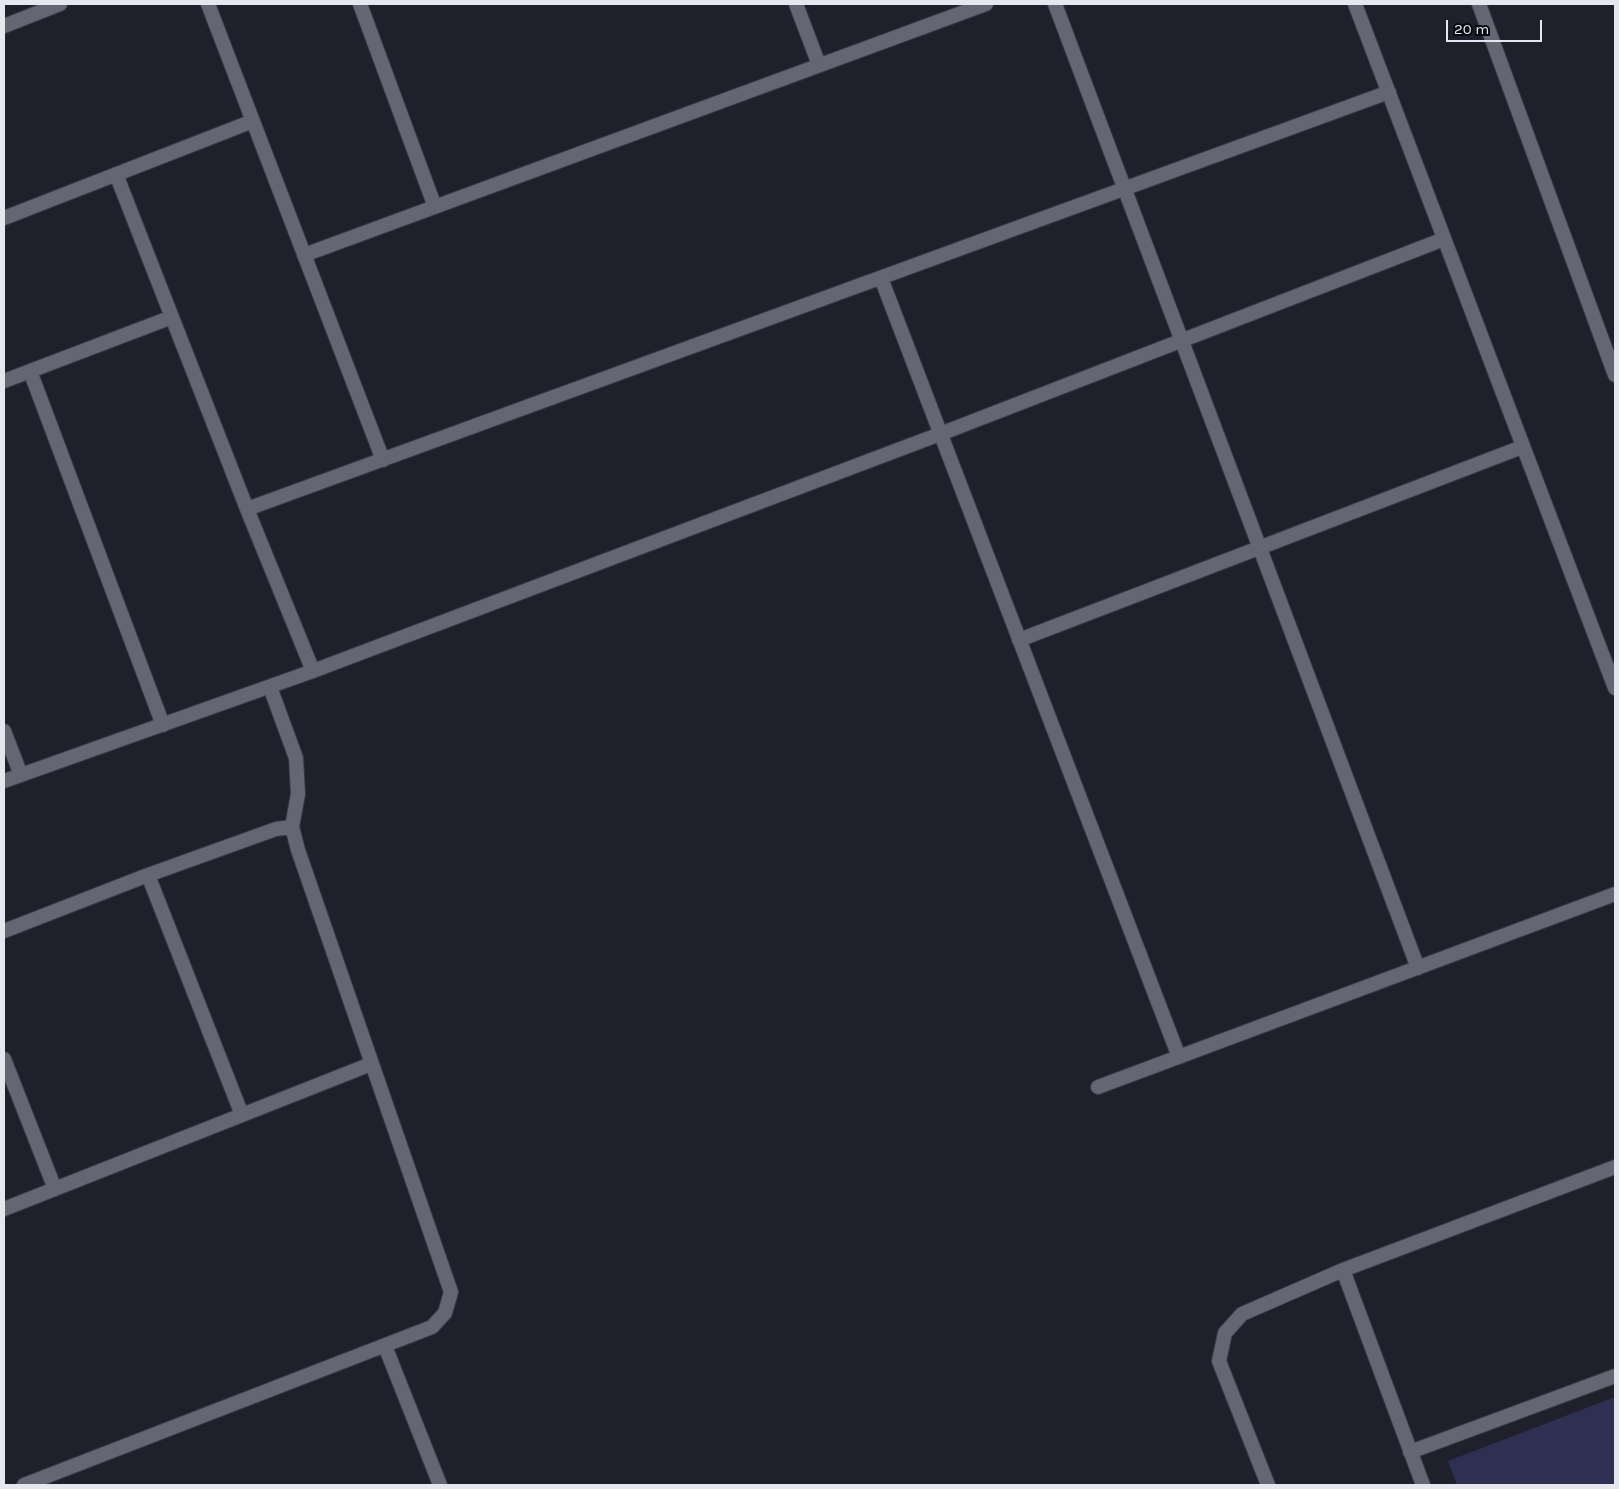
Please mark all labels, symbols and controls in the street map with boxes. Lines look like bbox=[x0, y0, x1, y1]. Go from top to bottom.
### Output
scale bar bbox=[1449, 10, 1545, 42]
text: 20 m bbox=[1454, 20, 1489, 38]

